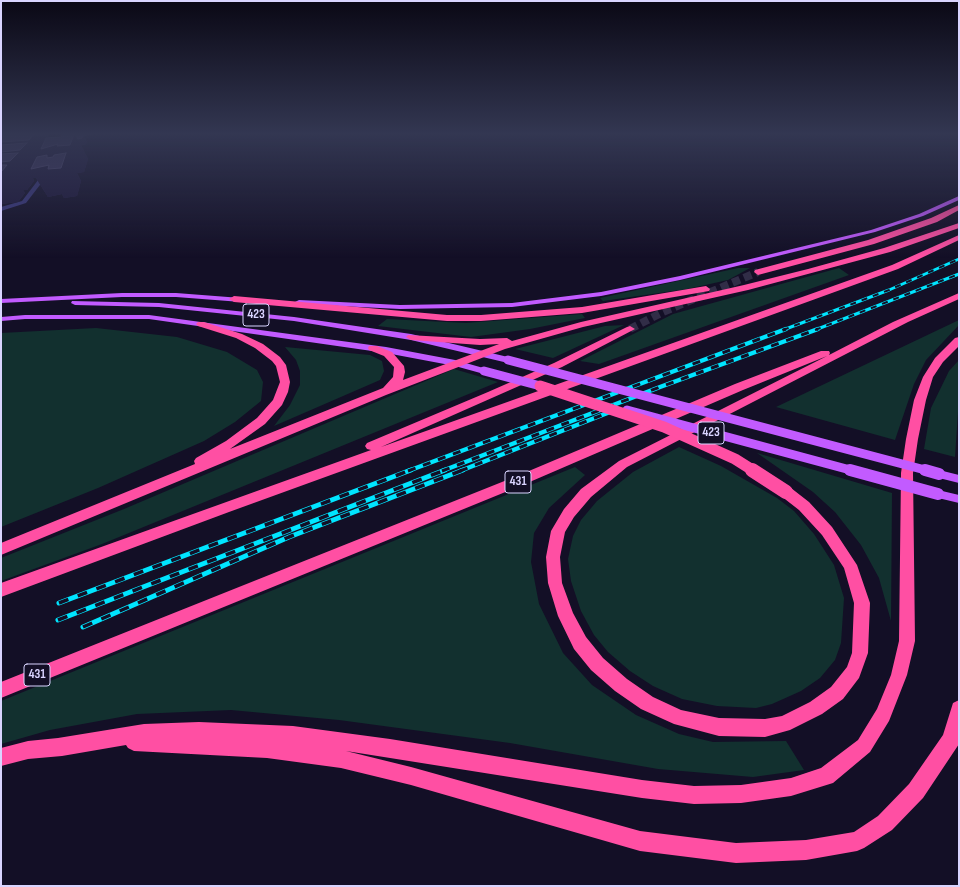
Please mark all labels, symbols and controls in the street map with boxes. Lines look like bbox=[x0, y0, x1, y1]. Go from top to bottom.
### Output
road number: 423 bbox=[243, 304, 269, 326]
road number: 423 bbox=[698, 422, 724, 444]
road number: 431 bbox=[505, 471, 531, 493]
road number: 431 bbox=[24, 664, 50, 686]

